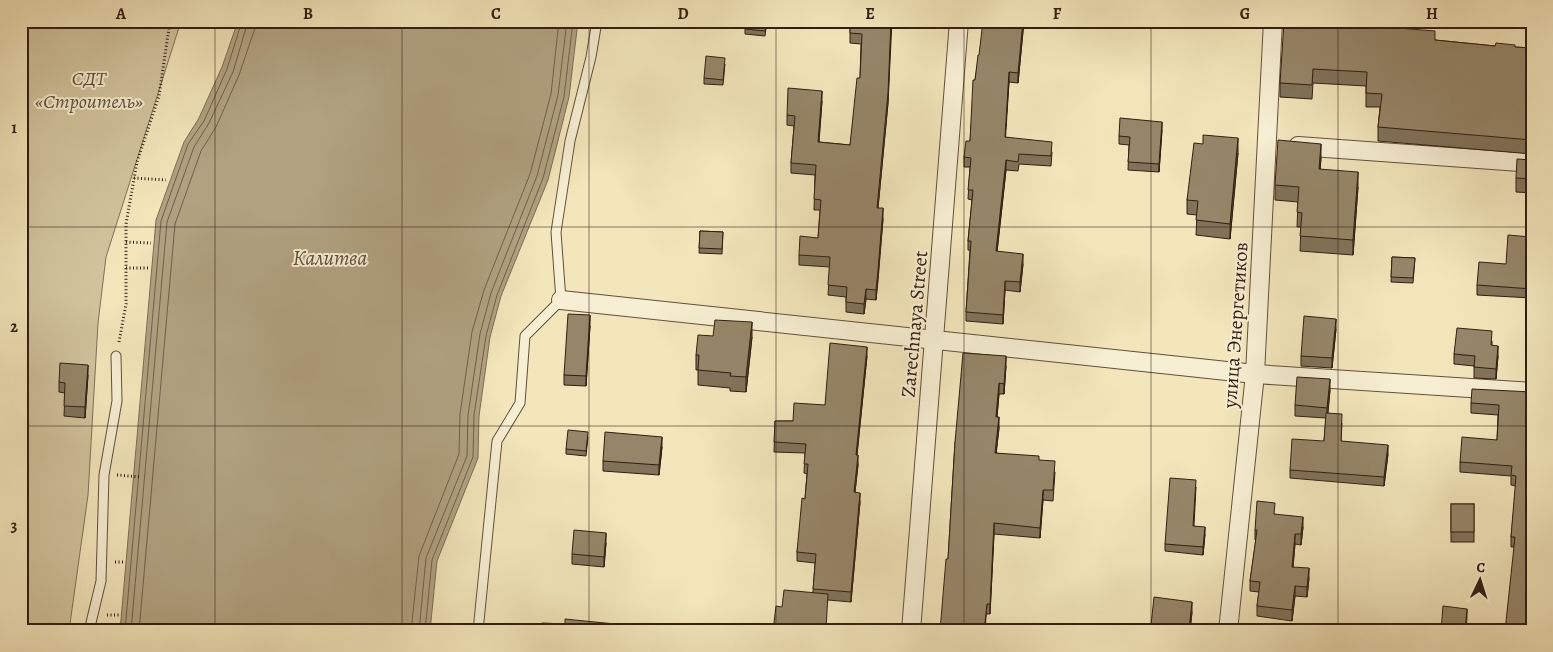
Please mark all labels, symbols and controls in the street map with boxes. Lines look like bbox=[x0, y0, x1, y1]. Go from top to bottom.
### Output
text: A bbox=[115, 3, 127, 25]
text: B bbox=[303, 3, 313, 25]
text: C bbox=[491, 3, 501, 25]
text: D bbox=[677, 3, 689, 25]
text: E bbox=[865, 3, 875, 25]
text: F bbox=[1053, 3, 1062, 25]
text: G bbox=[1240, 3, 1250, 25]
text: H bbox=[1426, 3, 1438, 25]
park label: СДТ «Строитель» bbox=[35, 65, 143, 115]
text: 1 bbox=[11, 117, 17, 139]
street label: улица Энергетиков bbox=[1216, 241, 1255, 410]
water label: Калитва bbox=[293, 244, 367, 272]
street label: Zarechnaya Street bbox=[895, 249, 934, 399]
text: 2 bbox=[10, 316, 18, 338]
text: 3 bbox=[11, 515, 18, 537]
north arrow bbox=[1456, 554, 1506, 604]
text: С bbox=[1476, 558, 1486, 577]

